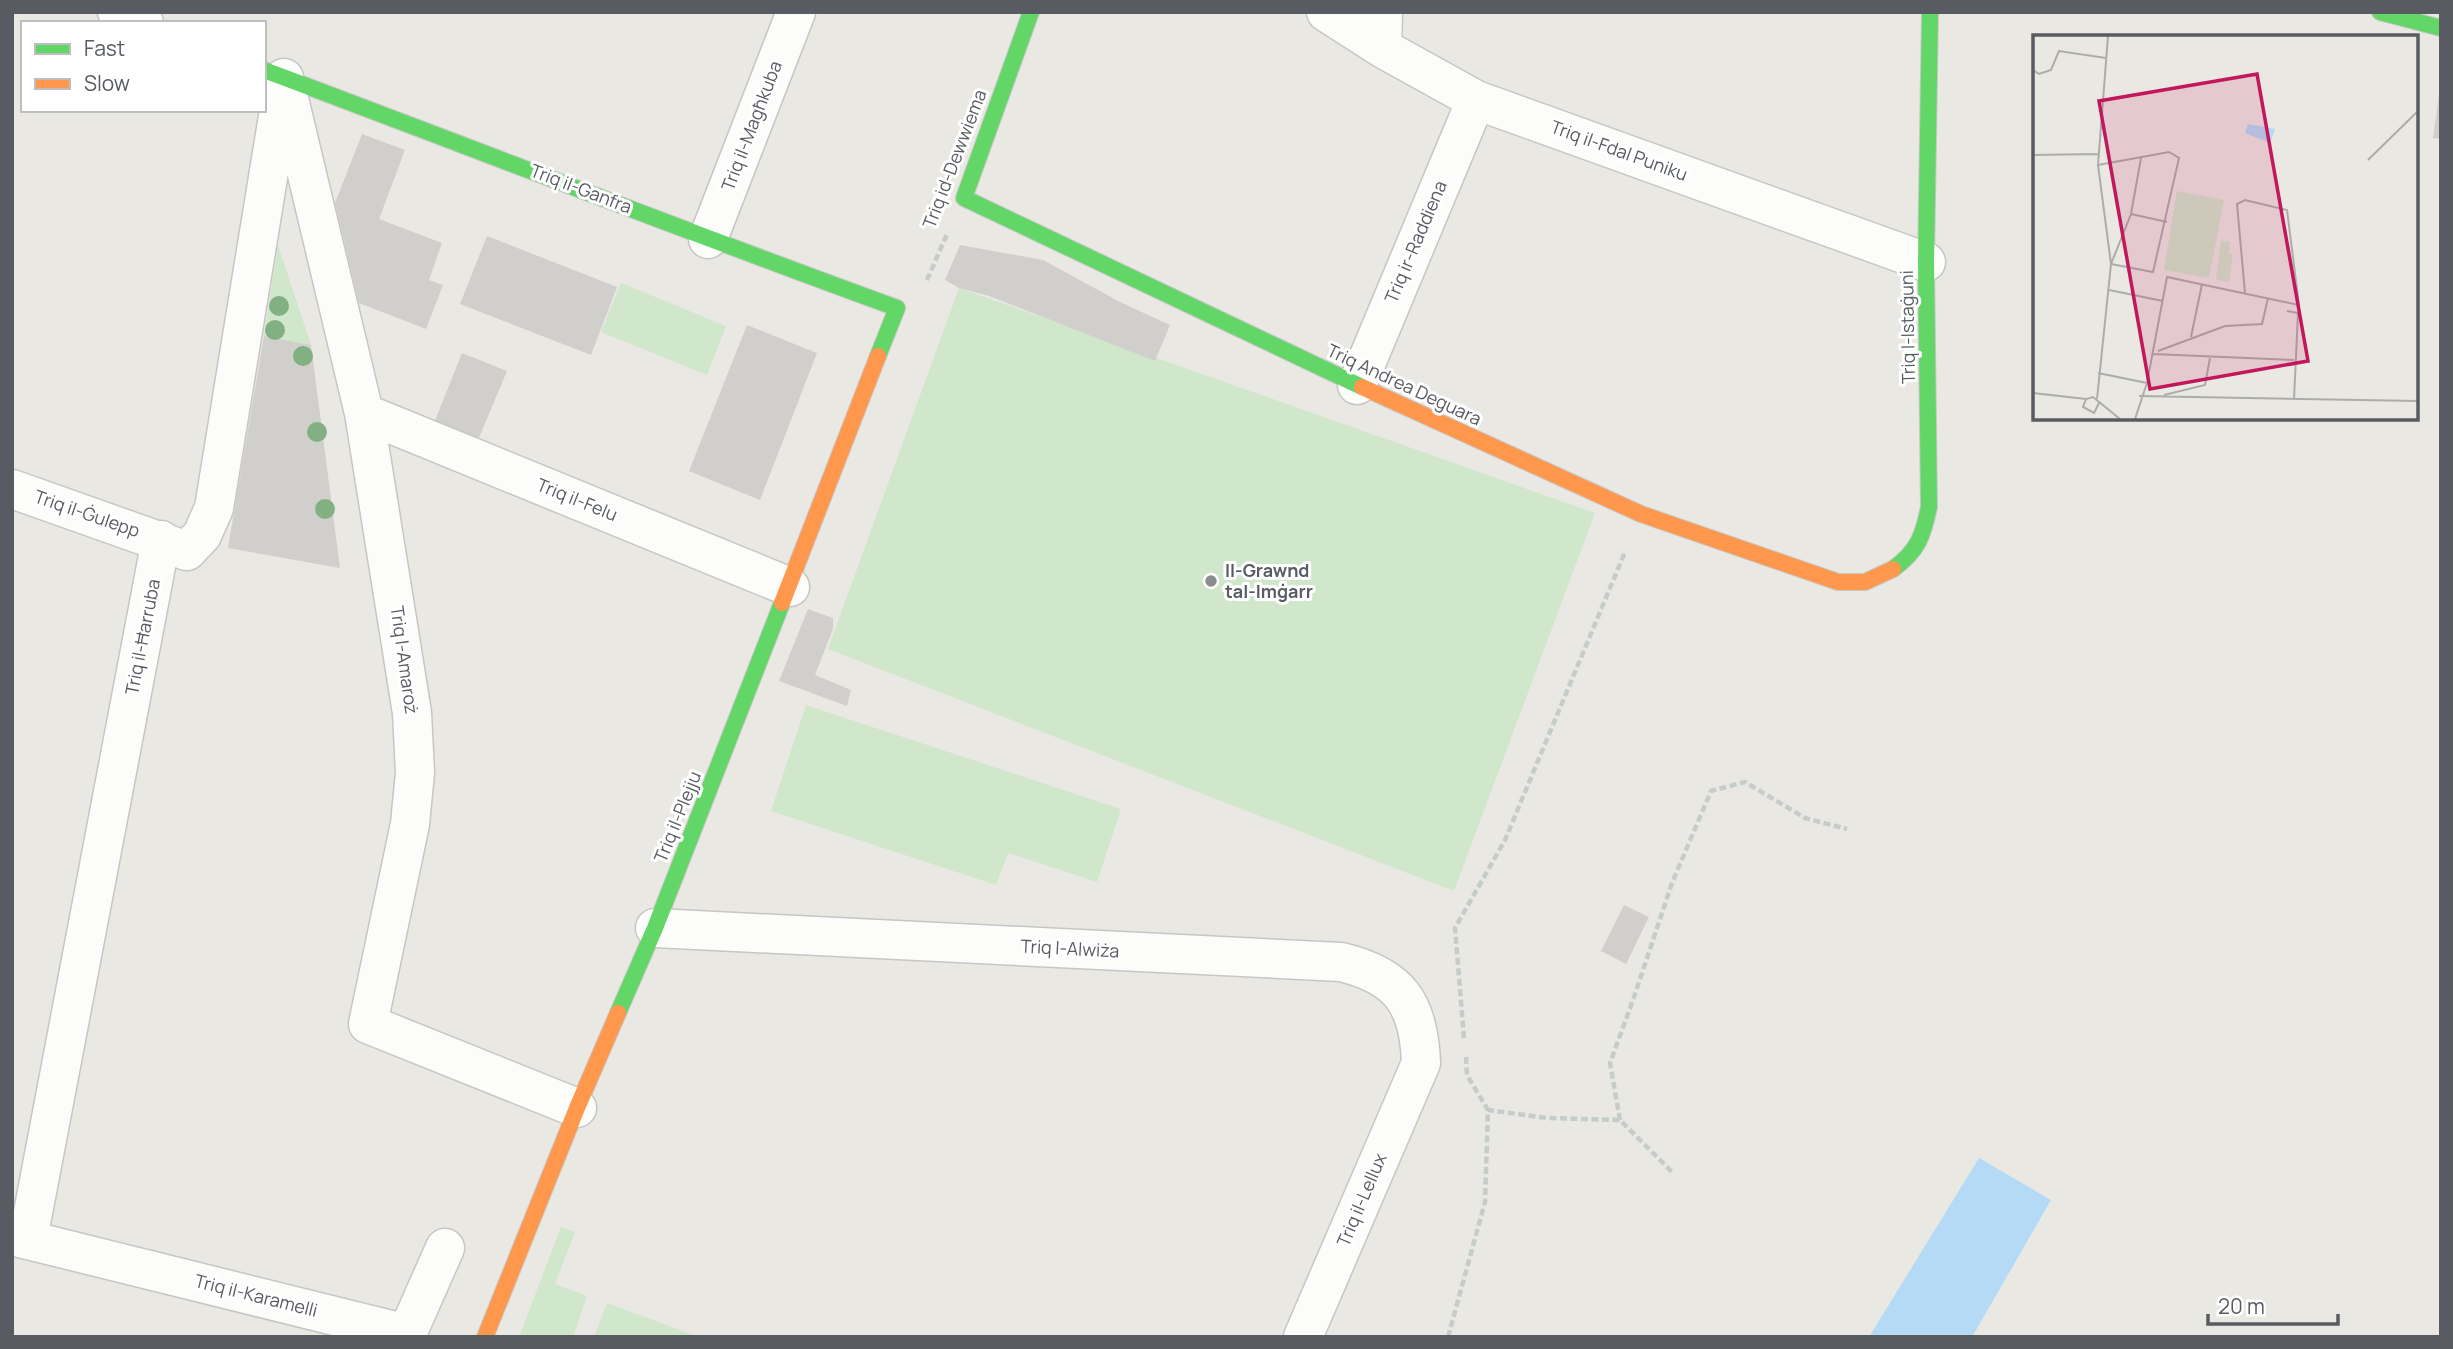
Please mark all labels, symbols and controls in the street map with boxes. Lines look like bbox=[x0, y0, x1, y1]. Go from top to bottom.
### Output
legend bbox=[21, 21, 266, 112]
text: Fast bbox=[84, 34, 125, 62]
inset map bbox=[2033, 35, 2418, 420]
street label: Triq il-Magħkuba bbox=[715, 57, 787, 194]
text: Slow bbox=[84, 69, 130, 97]
street label: Triq id-Dewwiema bbox=[917, 86, 992, 231]
street label: Triq il-Fdal Puniku bbox=[1548, 114, 1691, 186]
street label: Triq il-Ganfra bbox=[527, 158, 635, 218]
street label: Triq ir-Raddiena bbox=[1378, 177, 1452, 307]
street label: Triq l-Istaġuni bbox=[1894, 270, 1920, 384]
street label: Triq Andrea Deguara bbox=[1323, 338, 1486, 430]
street label: Triq il-Felu bbox=[533, 472, 621, 526]
street label: Triq il-Ġulepp bbox=[31, 484, 143, 542]
place label: Il-Grawnd tal-Imġarr bbox=[1225, 558, 1313, 603]
marker: Il-Grawnd tal-Imġarr bbox=[1203, 573, 1219, 589]
street label: Triq il-Ħarruba bbox=[119, 577, 165, 697]
street label: Triq l-Amaroż bbox=[386, 604, 424, 716]
street label: Triq il-Plejju bbox=[648, 768, 706, 866]
street label: Triq l-Alwiża bbox=[1020, 933, 1120, 963]
street label: Triq il-Lellux bbox=[1331, 1149, 1392, 1250]
street label: Triq il-Karamelli bbox=[192, 1268, 320, 1322]
scale bar bbox=[2208, 1282, 2338, 1326]
text: 20 m bbox=[2218, 1292, 2265, 1320]

